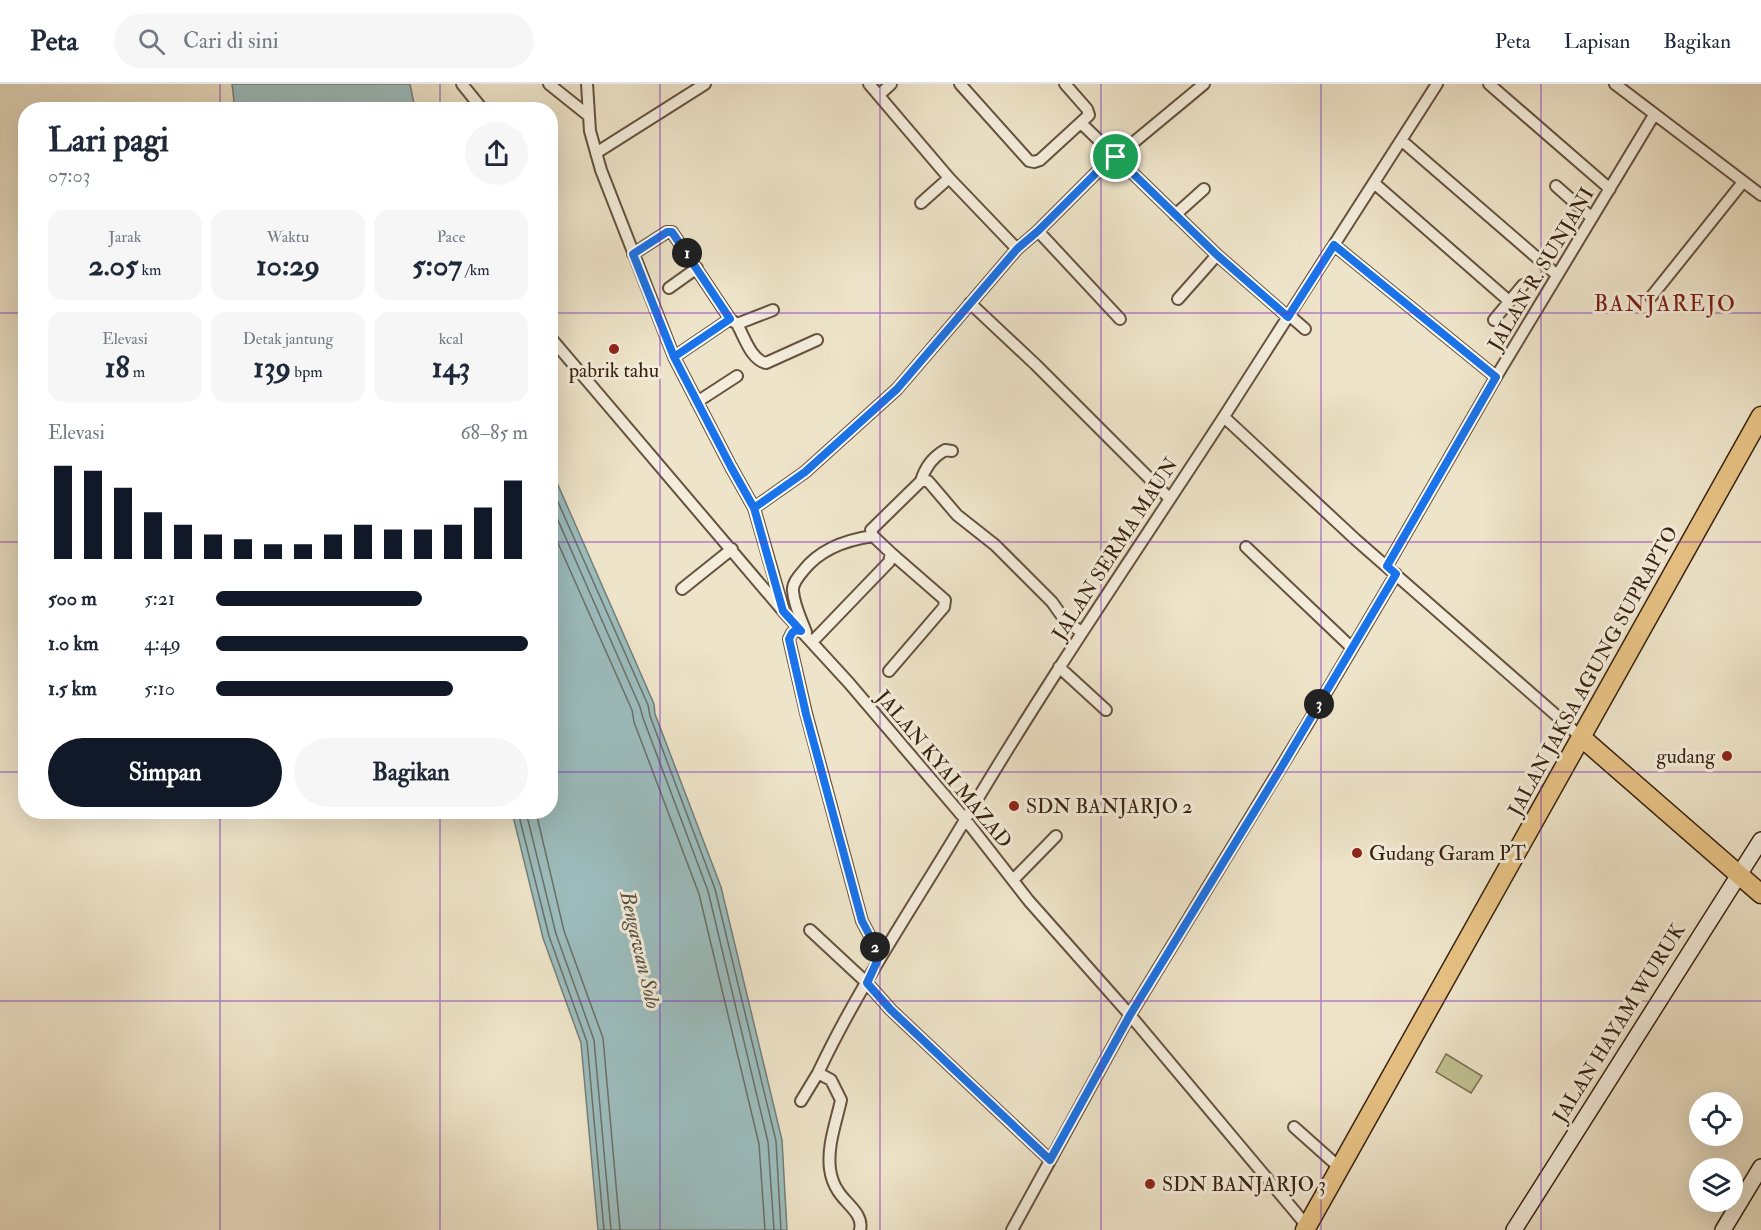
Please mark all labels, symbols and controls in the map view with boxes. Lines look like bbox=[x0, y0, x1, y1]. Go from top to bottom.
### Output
search box bbox=[114, 14, 534, 68]
text: Peta bbox=[30, 24, 78, 59]
icon: search bbox=[135, 25, 168, 58]
text: Cari di sini bbox=[183, 27, 279, 55]
text: Peta bbox=[1495, 28, 1531, 55]
text: Lapisan bbox=[1564, 28, 1630, 55]
text: Bagikan bbox=[1663, 28, 1731, 55]
text: Lari pagi bbox=[48, 120, 169, 161]
button: share bbox=[465, 122, 528, 185]
pin bbox=[1090, 131, 1141, 182]
icon: arrive bbox=[1099, 140, 1132, 173]
text: 07:03 bbox=[48, 163, 90, 188]
street label: JALAN R. SUNJANI bbox=[1482, 183, 1600, 356]
text: Jarak bbox=[109, 227, 141, 247]
text: Waktu bbox=[267, 227, 309, 247]
text: Pace bbox=[437, 227, 465, 247]
pin: 1 bbox=[672, 238, 702, 268]
text: 1 bbox=[684, 243, 690, 263]
text: 2.05 bbox=[89, 247, 138, 284]
text: 10:29 bbox=[256, 247, 320, 284]
text: 5:07 bbox=[412, 247, 462, 284]
text: km bbox=[138, 260, 162, 280]
text: /km bbox=[462, 260, 490, 280]
district label: BANJAREJO bbox=[1594, 290, 1736, 318]
text: Elevasi bbox=[102, 329, 148, 349]
text: Detak jantung bbox=[243, 329, 333, 349]
text: kcal bbox=[439, 329, 463, 349]
marker: pabrik tahu bbox=[607, 342, 621, 356]
text: 18 bbox=[105, 349, 130, 386]
text: 139 bbox=[253, 349, 291, 386]
text: 143 bbox=[432, 349, 470, 386]
place label: pabrik tahu bbox=[568, 358, 659, 384]
text: m bbox=[130, 362, 145, 382]
text: bpm bbox=[291, 362, 323, 382]
text: Elevasi bbox=[48, 420, 105, 445]
text: 68–85 m bbox=[461, 420, 528, 445]
street label: JALAN SERMA MAUN bbox=[1046, 453, 1183, 646]
street label: JALAN JAKSA AGUNG SUPRAPTO bbox=[1502, 522, 1683, 821]
text: 500 m bbox=[48, 586, 97, 611]
text: 5:21 bbox=[144, 586, 175, 611]
text: 1.0 km bbox=[48, 631, 99, 656]
text: 4:49 bbox=[144, 631, 181, 656]
text: 1.5 km bbox=[48, 676, 97, 701]
text: 5:10 bbox=[144, 676, 175, 701]
street label: JALAN KYAI MAZAD bbox=[870, 684, 1017, 853]
pin: 3 bbox=[1304, 689, 1334, 719]
text: 3 bbox=[1316, 694, 1322, 714]
button: Simpan bbox=[48, 738, 282, 807]
button: Bagikan bbox=[294, 738, 528, 807]
place label: gudang bbox=[1656, 744, 1716, 769]
marker: gudang bbox=[1720, 749, 1734, 763]
place label: SDN BANJARJO 2 bbox=[1026, 794, 1192, 819]
marker: SDN BANJARJO 2 bbox=[1007, 799, 1021, 813]
place label: Gudang Garam PT bbox=[1369, 841, 1526, 866]
marker: Gudang Garam PT bbox=[1350, 846, 1364, 860]
water label: Bengawan Solo bbox=[613, 888, 667, 1011]
street label: JALAN HAYAM WURUK bbox=[1547, 918, 1691, 1128]
pin: 2 bbox=[860, 932, 890, 962]
text: 2 bbox=[871, 937, 879, 957]
map controls bbox=[1689, 1092, 1743, 1212]
button: locate bbox=[1689, 1092, 1743, 1146]
button: layers bbox=[1689, 1158, 1743, 1212]
place label: SDN BANJARJO 3 bbox=[1162, 1172, 1326, 1197]
marker: SDN BANJARJO 3 bbox=[1143, 1177, 1157, 1191]

